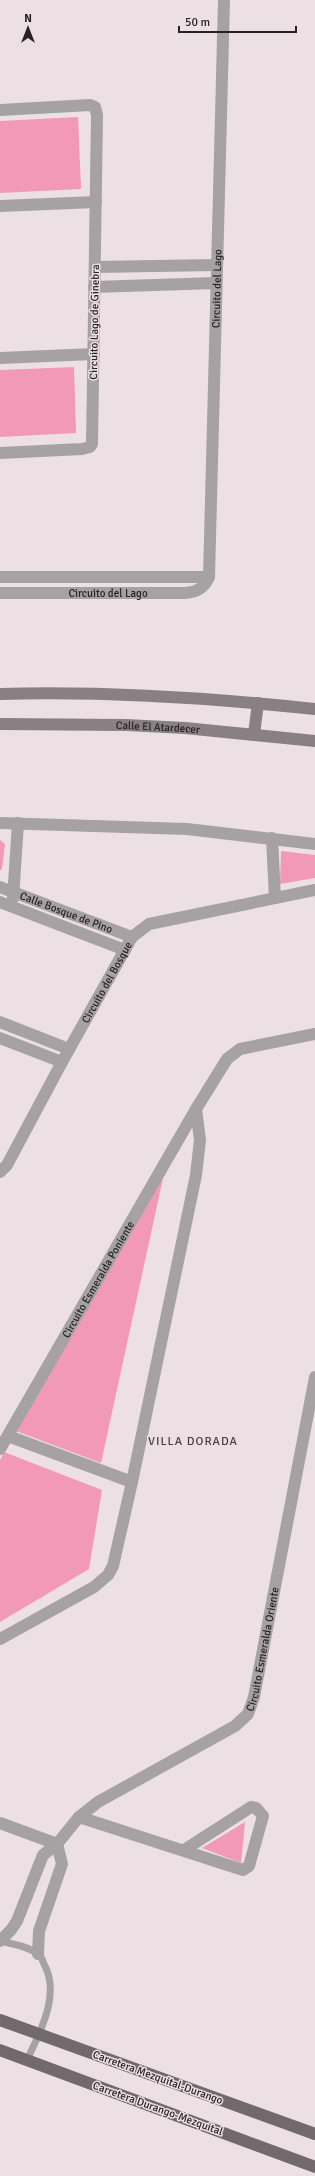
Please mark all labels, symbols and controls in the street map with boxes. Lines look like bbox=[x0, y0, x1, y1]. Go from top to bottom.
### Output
north arrow bbox=[8, 8, 48, 48]
scale bar bbox=[179, 8, 296, 34]
text: N bbox=[24, 12, 32, 25]
text: 50 m bbox=[185, 15, 210, 30]
street label: Circuito del Lago bbox=[209, 249, 225, 328]
street label: Circuito Lago de Ginebra bbox=[87, 264, 102, 380]
street label: Circuito del Lago bbox=[68, 587, 148, 600]
street label: Calle El Atardecer bbox=[116, 719, 201, 736]
street label: Calle Bosque de Pino bbox=[18, 889, 115, 936]
street label: Circuito del Bosque bbox=[79, 940, 135, 1025]
street label: Circuito Esmeralda Poniente bbox=[60, 1219, 137, 1340]
district label: VILLA DORADA bbox=[148, 1434, 238, 1449]
street label: Circuito Esmeralda Oriente bbox=[243, 1586, 282, 1713]
street label: Carretera Mezquital-Durango bbox=[91, 2048, 225, 2107]
street label: Carretera Durango-Mezquital bbox=[91, 2079, 225, 2138]

